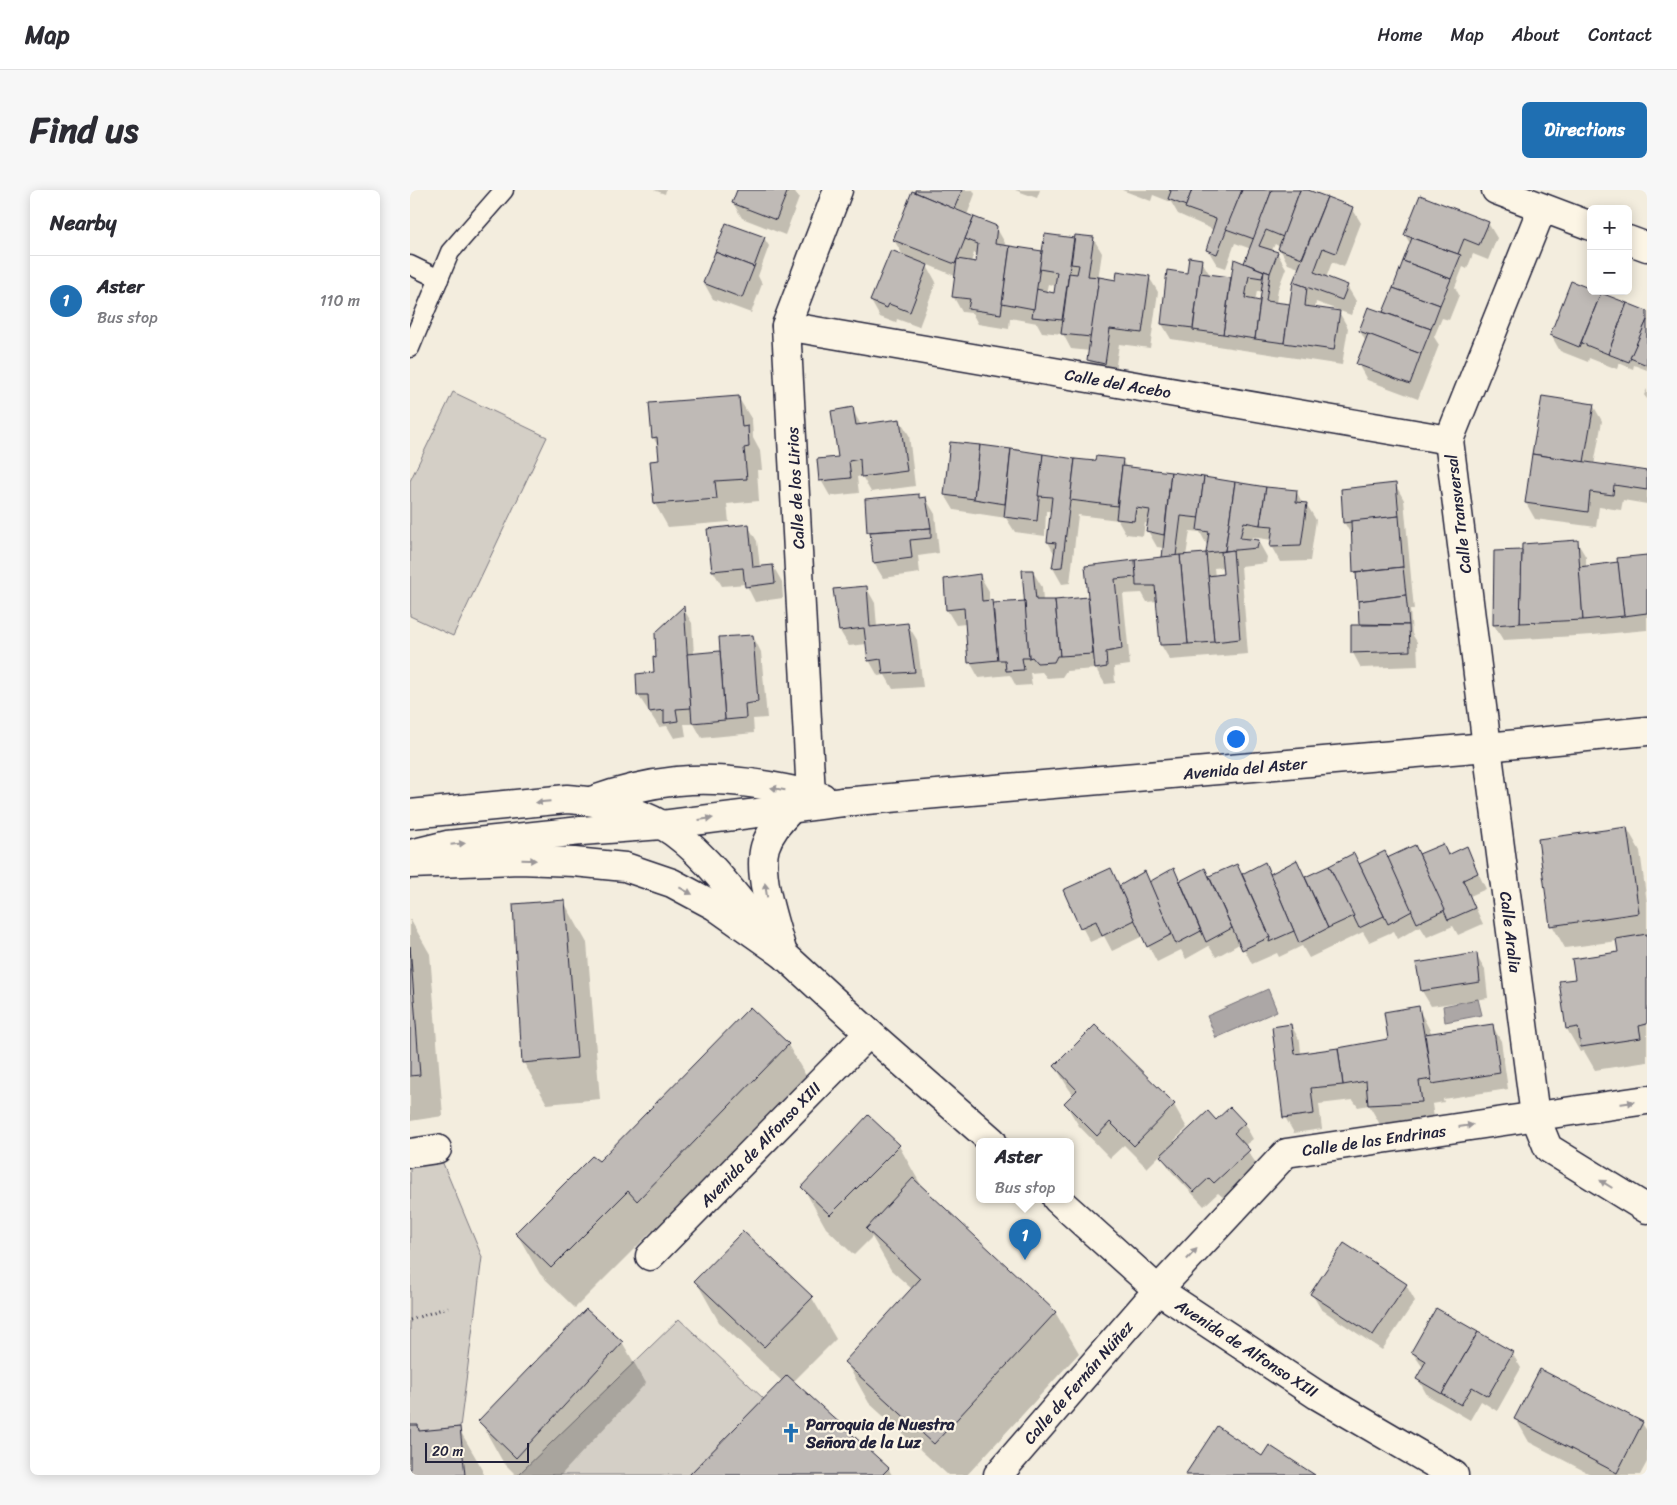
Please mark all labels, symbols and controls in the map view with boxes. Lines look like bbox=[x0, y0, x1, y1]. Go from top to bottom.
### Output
text: Map bbox=[25, 14, 69, 56]
text: Home bbox=[1378, 19, 1423, 51]
text: Map bbox=[1451, 19, 1484, 51]
text: About bbox=[1512, 19, 1560, 51]
text: Contact bbox=[1588, 19, 1652, 51]
text: Find us bbox=[30, 99, 138, 161]
button: Directions bbox=[1522, 102, 1647, 158]
text: Nearby bbox=[50, 204, 116, 242]
map controls bbox=[1587, 205, 1632, 295]
button: + bbox=[1587, 205, 1632, 250]
button: − bbox=[1587, 250, 1632, 295]
text: Aster bbox=[97, 270, 144, 303]
text: 1 bbox=[63, 286, 69, 315]
text: 110 m bbox=[320, 286, 360, 315]
text: Bus stop bbox=[97, 303, 158, 332]
street label: Calle del Acebo bbox=[1062, 360, 1173, 407]
street label: Calle de los Lirios bbox=[778, 426, 813, 550]
street label: Calle Transversal bbox=[1437, 452, 1480, 575]
your location bbox=[1223, 726, 1249, 752]
street label: Avenida del Aster bbox=[1181, 749, 1310, 788]
one-way arrow bbox=[770, 784, 786, 792]
one-way arrow bbox=[534, 798, 550, 806]
one-way arrow bbox=[699, 815, 715, 823]
one-way arrow bbox=[450, 840, 466, 848]
one-way arrow bbox=[521, 857, 537, 865]
one-way arrow bbox=[762, 882, 770, 898]
one-way arrow bbox=[679, 887, 694, 895]
street label: Calle Aralia bbox=[1491, 890, 1530, 975]
street label: Avenida de Alfonso XIII bbox=[692, 1075, 828, 1215]
one-way arrow bbox=[1619, 1099, 1635, 1107]
street label: Calle de las Endrinas bbox=[1300, 1116, 1449, 1165]
one-way arrow bbox=[1458, 1122, 1474, 1130]
popup bbox=[976, 1138, 1074, 1203]
text: Aster bbox=[995, 1140, 1042, 1173]
text: Bus stop bbox=[995, 1173, 1055, 1202]
one-way arrow bbox=[1599, 1179, 1612, 1188]
pin: 1 bbox=[1009, 1219, 1041, 1260]
one-way arrow bbox=[1186, 1249, 1198, 1261]
street label: Avenida de Alfonso XIII bbox=[1169, 1291, 1324, 1406]
street label: Calle de Fernán Núñez bbox=[1016, 1313, 1141, 1451]
place label: Parroquia de Nuestra Señora de la Luz bbox=[805, 1410, 956, 1457]
church icon: Parroquia de Nuestra Señora de la Luz bbox=[780, 1422, 802, 1444]
text: 20 m bbox=[432, 1439, 463, 1464]
scale bar bbox=[425, 1440, 529, 1463]

